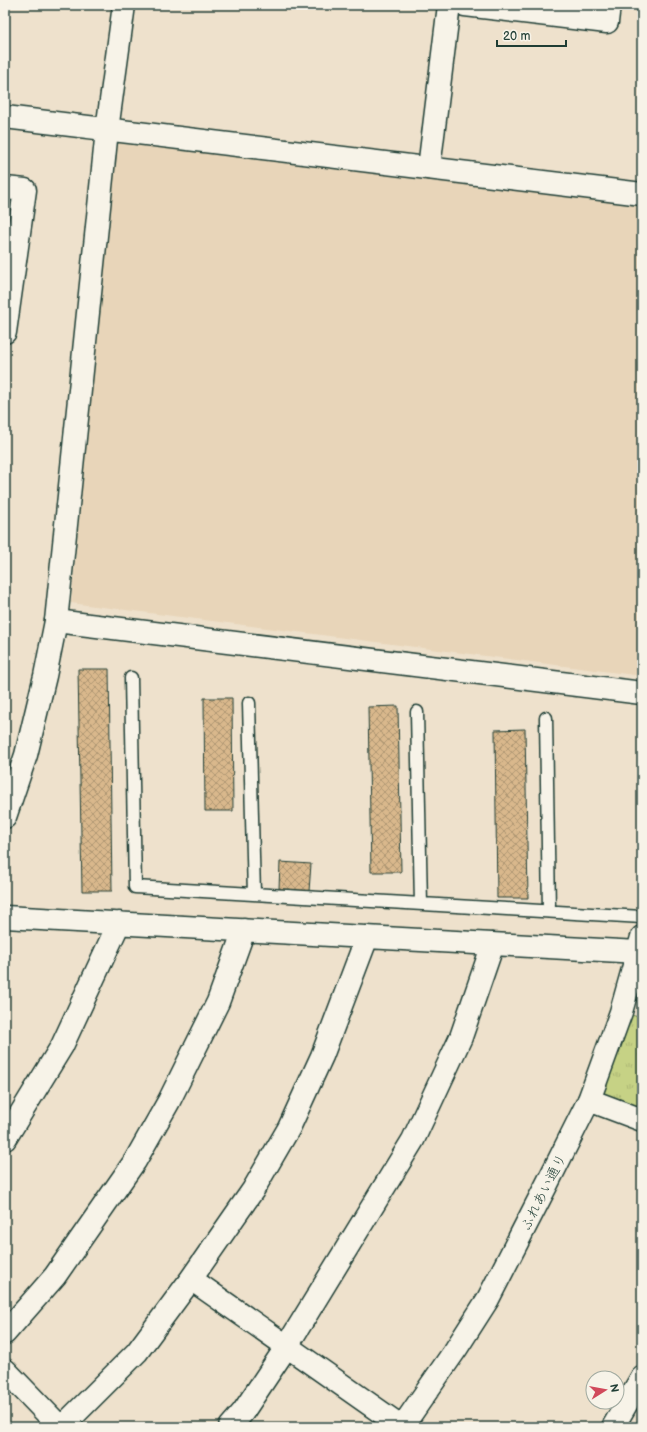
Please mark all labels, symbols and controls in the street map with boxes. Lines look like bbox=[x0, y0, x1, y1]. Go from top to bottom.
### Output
scale bar bbox=[497, 22, 566, 48]
text: 20 m bbox=[503, 29, 530, 44]
street label: ふれあい通り bbox=[517, 1151, 570, 1234]
north arrow bbox=[585, 1370, 625, 1410]
text: N bbox=[607, 1383, 621, 1393]

